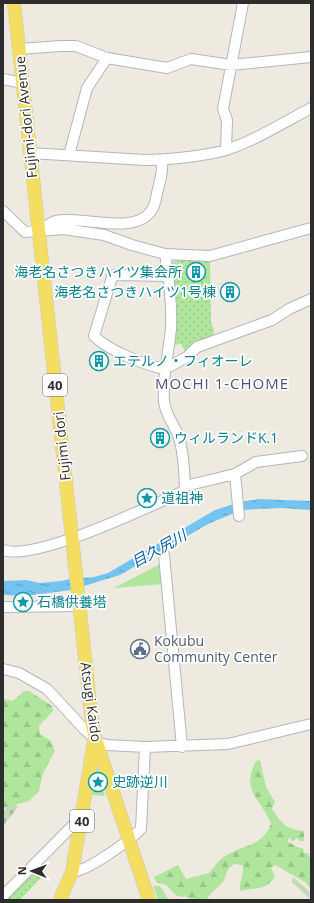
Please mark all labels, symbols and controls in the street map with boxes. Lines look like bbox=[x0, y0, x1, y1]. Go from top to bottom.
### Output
street label: Fujimi-dori Avenue bbox=[10, 55, 41, 179]
building icon: 海老名さつきハイツ集会所 bbox=[185, 261, 207, 283]
place label: 海老名さつきハイツ集会所 bbox=[14, 262, 182, 281]
building icon: 海老名さつきハイツ1号棟 bbox=[219, 281, 241, 303]
place label: 海老名さつきハイツ1号棟 bbox=[54, 282, 216, 301]
building icon: エテルノ・フィオーレ bbox=[88, 350, 110, 372]
place label: エテルノ・フィオーレ bbox=[113, 351, 253, 370]
district label: MOCHI 1-CHOME bbox=[155, 373, 289, 393]
road number: 40 bbox=[43, 374, 67, 396]
street label: Fujimi dori bbox=[48, 411, 75, 481]
building icon: ウィルランドK.1 bbox=[149, 427, 171, 449]
place label: ウィルランドK.1 bbox=[174, 428, 278, 447]
place icon: 道祖神 bbox=[136, 487, 158, 509]
place label: 道祖神 bbox=[161, 488, 203, 507]
water label: 目久尻川 bbox=[127, 524, 191, 571]
place icon: 石橋供養塔 bbox=[12, 591, 34, 613]
place label: 石橋供養塔 bbox=[37, 592, 107, 611]
place label: Kokubu Community Center bbox=[154, 631, 278, 666]
public building icon: Kokubu Community Center bbox=[129, 638, 151, 660]
street label: Atsugi Kaido bbox=[76, 661, 107, 743]
place icon: 史跡逆川 bbox=[87, 771, 109, 793]
place label: 史跡逆川 bbox=[112, 772, 168, 791]
road number: 40 bbox=[70, 810, 94, 832]
north arrow bbox=[12, 851, 52, 891]
text: N bbox=[14, 866, 29, 875]

